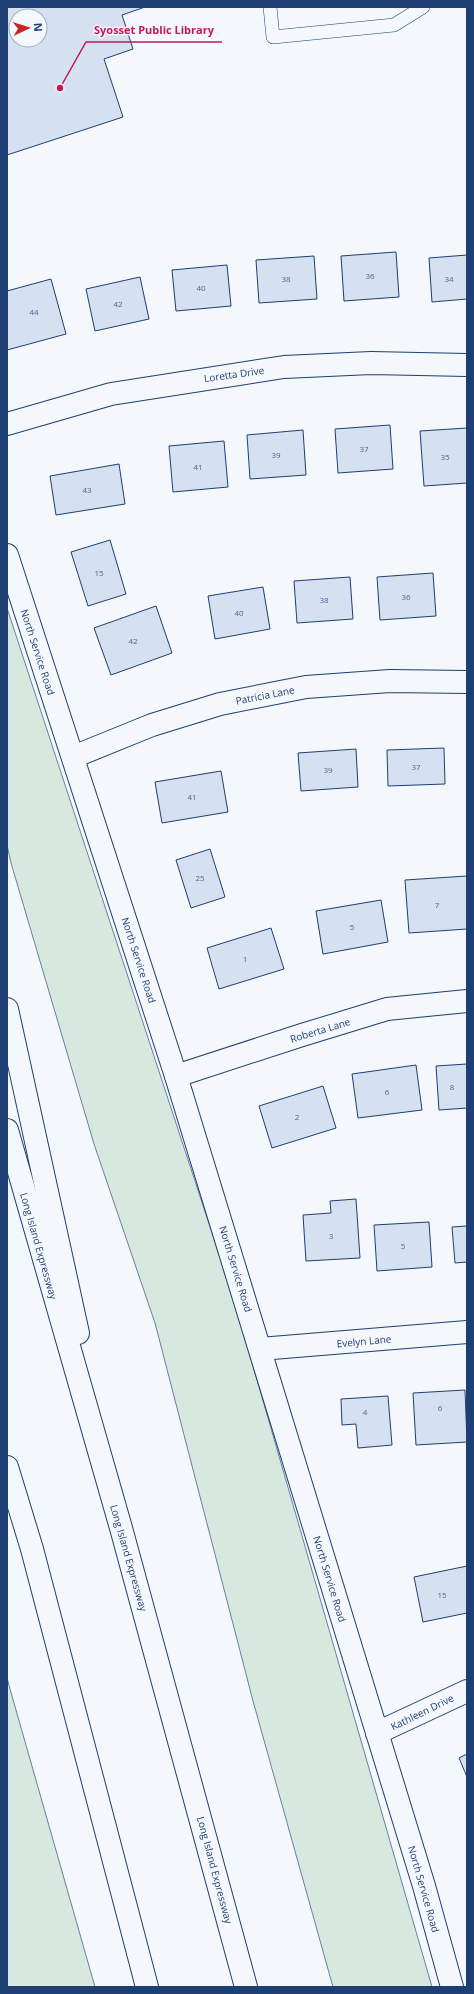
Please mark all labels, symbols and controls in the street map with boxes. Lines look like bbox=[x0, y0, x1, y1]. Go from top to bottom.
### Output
north arrow bbox=[8, 8, 48, 48]
callout: Syosset Public Library bbox=[86, 19, 222, 42]
text: N bbox=[31, 22, 46, 32]
text: Syosset Public Library bbox=[94, 22, 215, 37]
house number: 36 bbox=[365, 270, 375, 281]
house number: 38 bbox=[281, 273, 291, 284]
house number: 34 bbox=[444, 273, 454, 284]
house number: 40 bbox=[196, 282, 206, 293]
house number: 42 bbox=[113, 298, 123, 309]
house number: 44 bbox=[29, 306, 39, 317]
street label: Loretta Drive bbox=[203, 363, 265, 385]
house number: 37 bbox=[359, 443, 369, 454]
house number: 39 bbox=[271, 449, 281, 460]
house number: 35 bbox=[440, 451, 450, 462]
house number: 41 bbox=[193, 461, 203, 472]
house number: 43 bbox=[82, 484, 92, 495]
house number: 15 bbox=[94, 567, 104, 578]
house number: 36 bbox=[401, 591, 411, 602]
house number: 38 bbox=[319, 594, 329, 605]
street label: North Service Road bbox=[18, 607, 58, 697]
house number: 40 bbox=[234, 607, 244, 618]
house number: 42 bbox=[128, 635, 138, 646]
street label: Patricia Lane bbox=[234, 682, 296, 708]
house number: 37 bbox=[411, 761, 421, 772]
house number: 39 bbox=[323, 764, 333, 775]
house number: 41 bbox=[187, 791, 197, 802]
house number: 25 bbox=[195, 872, 205, 883]
house number: 7 bbox=[435, 899, 440, 910]
street label: North Service Road bbox=[119, 915, 159, 1005]
house number: 5 bbox=[350, 921, 355, 932]
house number: 1 bbox=[243, 953, 247, 964]
street label: Roberta Lane bbox=[288, 1014, 352, 1046]
house number: 8 bbox=[450, 1081, 455, 1092]
house number: 6 bbox=[385, 1086, 390, 1097]
house number: 2 bbox=[295, 1111, 300, 1122]
street label: Long Island Expressway bbox=[17, 1191, 61, 1302]
street label: North Service Road bbox=[216, 1224, 256, 1314]
house number: 3 bbox=[329, 1230, 334, 1241]
house number: 5 bbox=[401, 1240, 406, 1251]
street label: Evelyn Lane bbox=[336, 1332, 392, 1350]
house number: 6 bbox=[438, 1402, 443, 1413]
house number: 4 bbox=[363, 1406, 368, 1417]
street label: Long Island Expressway bbox=[107, 1503, 151, 1614]
street label: North Service Road bbox=[310, 1534, 350, 1624]
house number: 15 bbox=[437, 1589, 447, 1600]
street label: Kathleen Drive bbox=[388, 1691, 456, 1733]
street label: Long Island Expressway bbox=[194, 1815, 236, 1926]
street label: North Service Road bbox=[405, 1844, 443, 1934]

